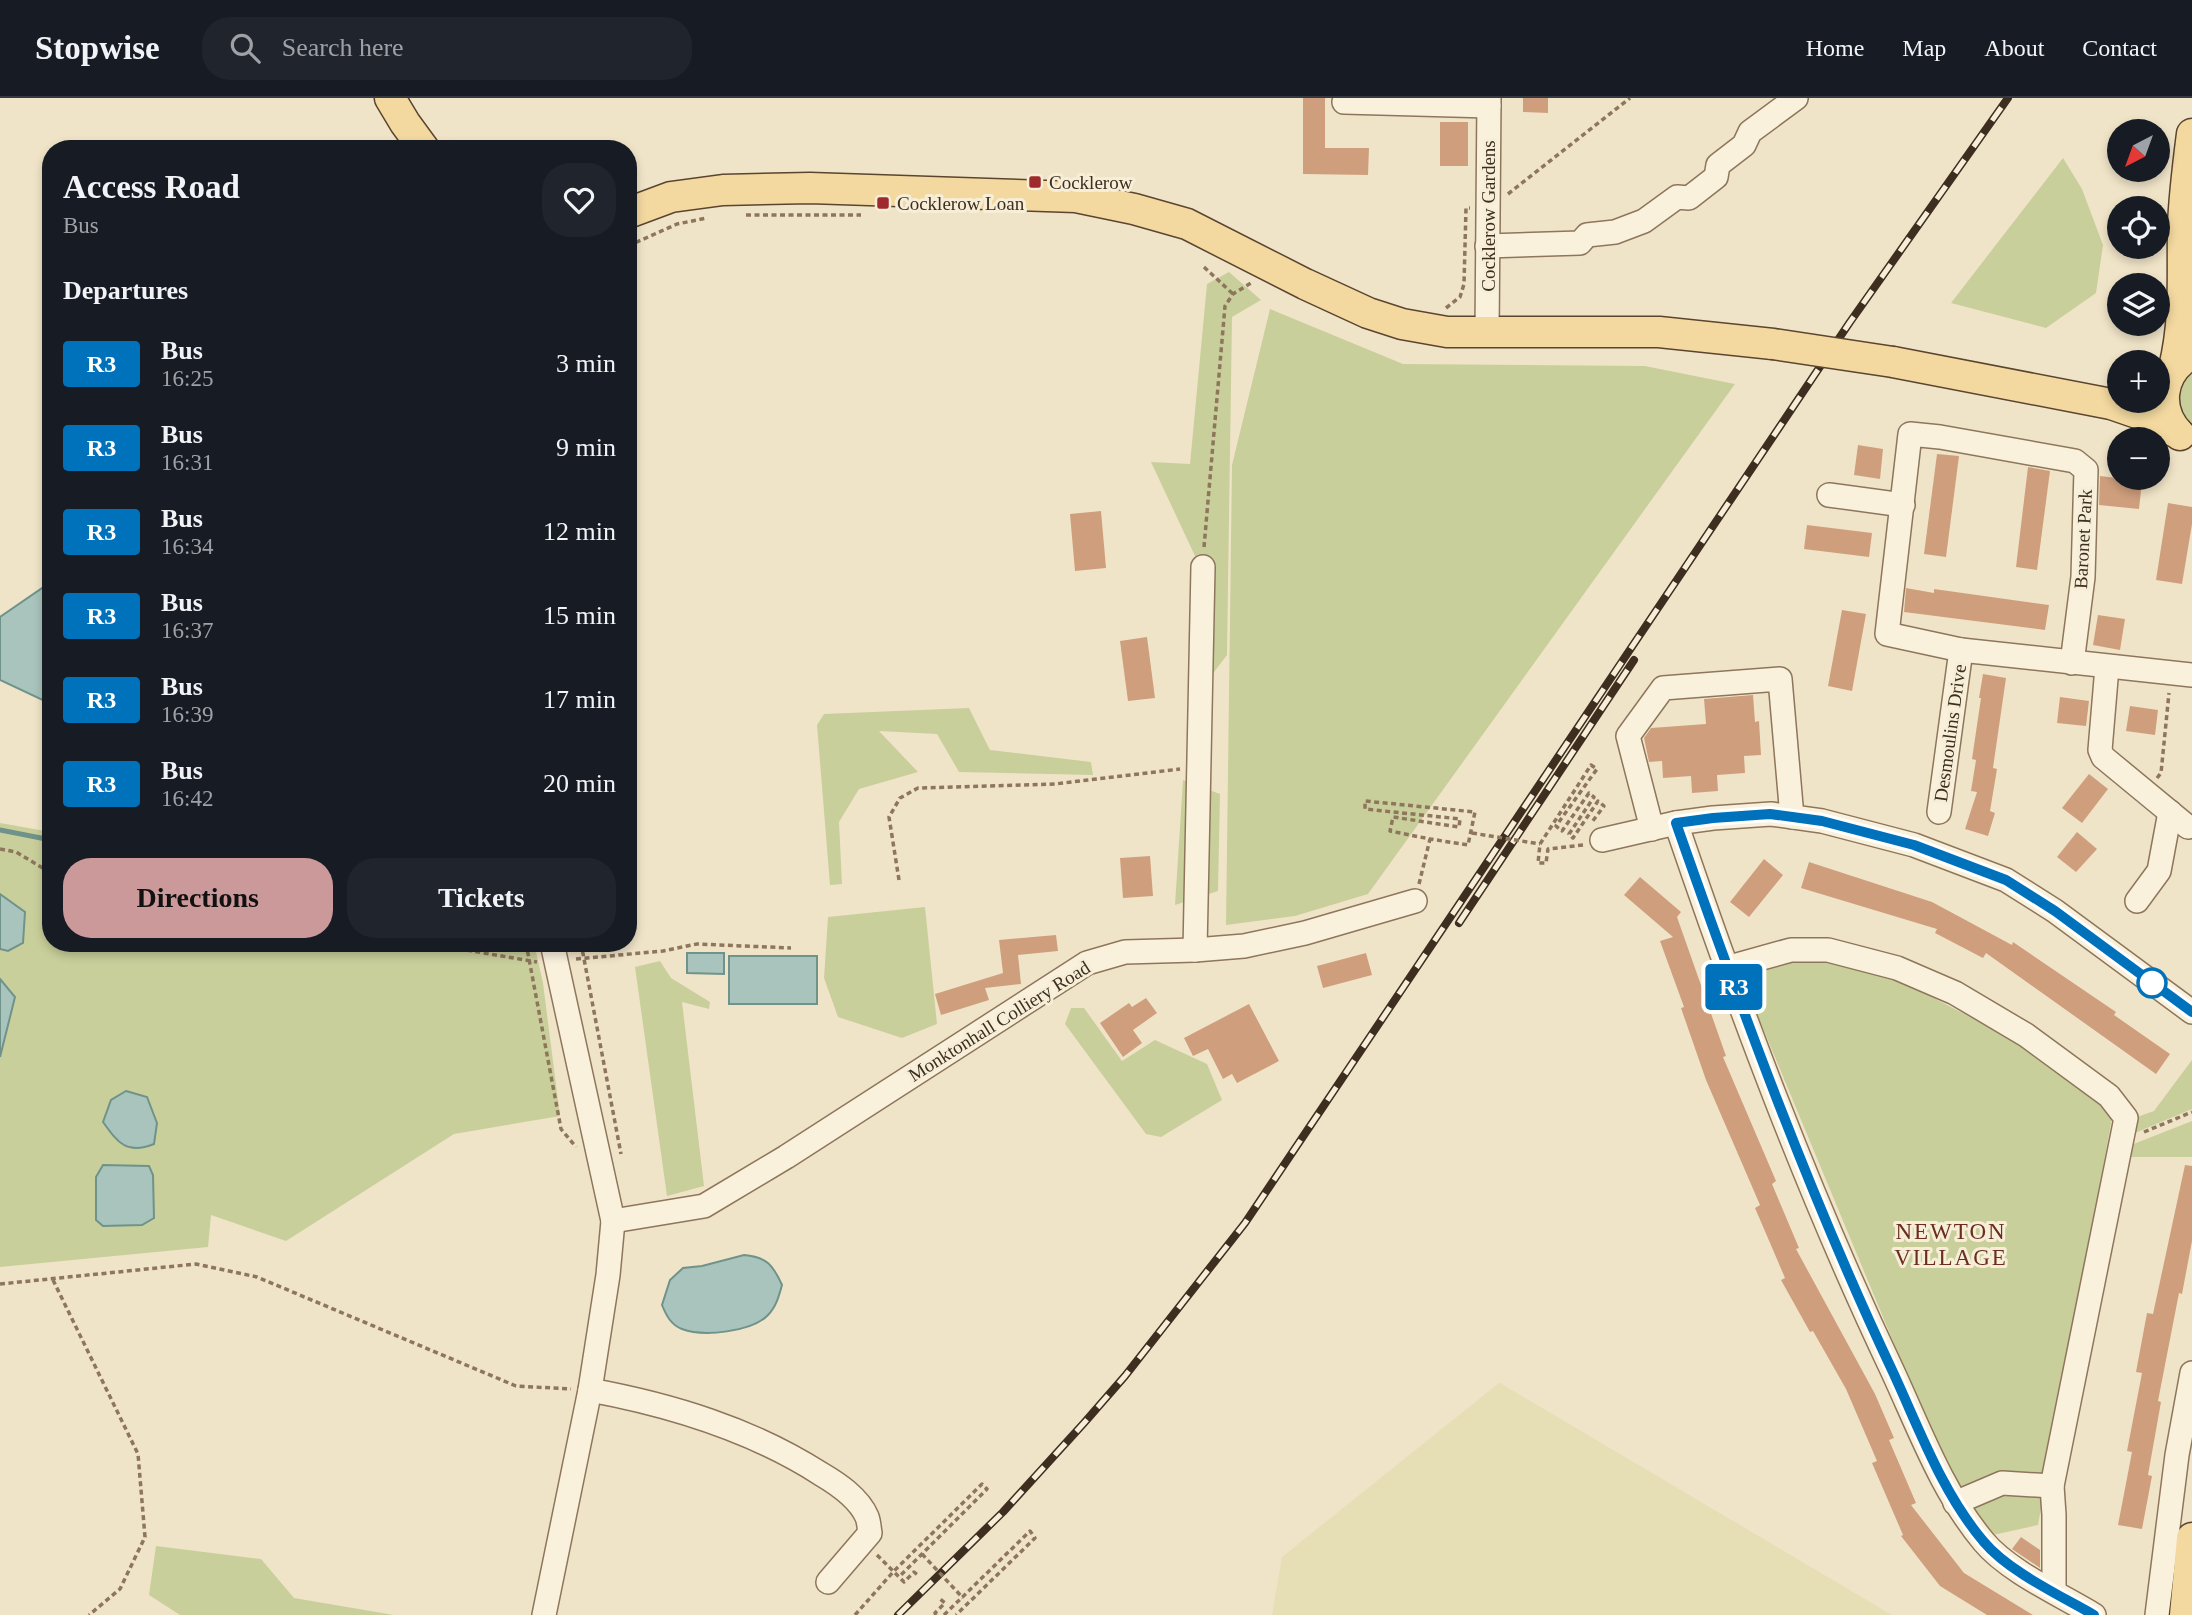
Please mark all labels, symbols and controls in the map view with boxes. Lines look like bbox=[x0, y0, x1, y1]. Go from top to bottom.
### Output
search box bbox=[202, 17, 692, 80]
icon: search bbox=[226, 29, 264, 67]
text: Stopwise bbox=[35, 30, 160, 66]
text: Search here bbox=[282, 33, 404, 62]
text: Home bbox=[1806, 35, 1864, 61]
text: Map bbox=[1902, 35, 1946, 61]
text: About bbox=[1984, 35, 2044, 61]
text: Contact bbox=[2082, 35, 2157, 61]
north arrow bbox=[2107, 119, 2170, 182]
map controls bbox=[2107, 119, 2170, 490]
street label: Cocklerow Gardens bbox=[1478, 140, 1499, 292]
button: heart bbox=[542, 163, 616, 237]
text: Access Road bbox=[63, 169, 240, 205]
place label: Cocklerow bbox=[1049, 172, 1133, 193]
marker: Cocklerow bbox=[1027, 174, 1043, 190]
place label: Cocklerow Loan bbox=[897, 193, 1025, 214]
marker: Cocklerow Loan bbox=[875, 195, 891, 211]
button: locate bbox=[2107, 196, 2170, 259]
text: Bus bbox=[63, 213, 99, 238]
button: layers bbox=[2107, 273, 2170, 336]
text: Departures bbox=[63, 276, 188, 305]
text: Bus bbox=[161, 336, 203, 365]
text: 3 min bbox=[556, 349, 616, 378]
button: + bbox=[2107, 350, 2170, 413]
text: R3 bbox=[87, 351, 116, 377]
text: 16:25 bbox=[161, 366, 213, 391]
text: Bus bbox=[161, 420, 203, 449]
button: − bbox=[2107, 427, 2170, 490]
text: 9 min bbox=[556, 433, 616, 462]
text: R3 bbox=[87, 435, 116, 461]
text: 16:31 bbox=[161, 450, 213, 475]
street label: Baronet Park bbox=[2070, 488, 2096, 589]
text: Bus bbox=[161, 504, 203, 533]
text: 12 min bbox=[543, 517, 616, 546]
text: R3 bbox=[87, 519, 116, 545]
text: 16:34 bbox=[161, 534, 213, 559]
text: Bus bbox=[161, 588, 203, 617]
text: 15 min bbox=[543, 601, 616, 630]
text: R3 bbox=[87, 603, 116, 629]
text: 16:37 bbox=[161, 618, 213, 643]
street label: Desmoulins Drive bbox=[1930, 663, 1970, 803]
text: Bus bbox=[161, 672, 203, 701]
text: 17 min bbox=[543, 685, 616, 714]
text: R3 bbox=[87, 687, 116, 713]
text: 16:39 bbox=[161, 702, 213, 727]
text: Bus bbox=[161, 756, 203, 785]
text: 20 min bbox=[543, 769, 616, 798]
text: R3 bbox=[87, 771, 116, 797]
text: 16:42 bbox=[161, 786, 213, 811]
button: Directions bbox=[63, 858, 333, 938]
button: Tickets bbox=[347, 858, 616, 938]
street label: Monktonhall Colliery Road bbox=[904, 956, 1094, 1086]
line badge: R3 bbox=[1702, 964, 1766, 1010]
unlabelled marker bbox=[2137, 968, 2167, 998]
text: R3 bbox=[1719, 974, 1749, 1000]
district label: NEWTON VILLAGE bbox=[1894, 1219, 2008, 1270]

